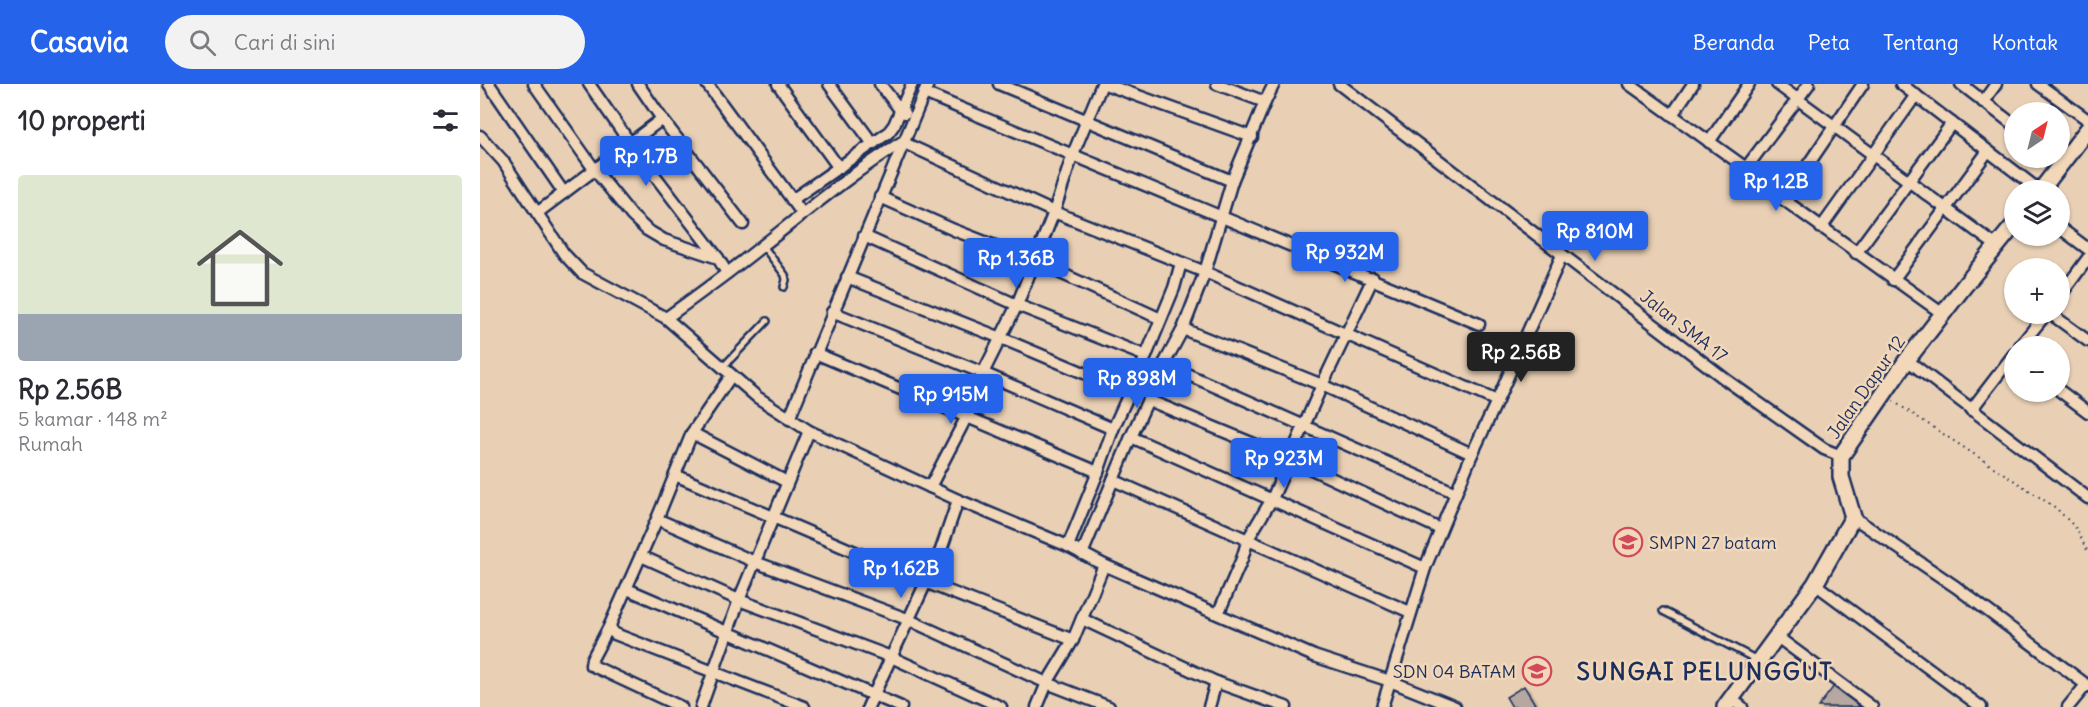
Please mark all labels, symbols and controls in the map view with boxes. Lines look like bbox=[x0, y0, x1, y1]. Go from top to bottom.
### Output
search box bbox=[165, 15, 585, 69]
text: Casavia bbox=[30, 24, 129, 60]
icon: search bbox=[186, 26, 219, 59]
text: Cari di sini bbox=[234, 28, 335, 56]
text: Beranda bbox=[1693, 29, 1775, 56]
text: Peta bbox=[1808, 29, 1850, 56]
text: Tentang bbox=[1883, 29, 1959, 56]
text: Kontak bbox=[1992, 29, 2058, 56]
north arrow bbox=[2004, 102, 2070, 168]
map controls bbox=[2004, 102, 2070, 402]
text: 10 properti bbox=[18, 104, 145, 137]
icon: filters bbox=[429, 104, 462, 137]
pin: Rp 1.7B bbox=[591, 136, 701, 187]
text: Rp 1.7B bbox=[614, 143, 678, 168]
pin: Rp 1.2B bbox=[1721, 161, 1831, 212]
text: Rp 1.2B bbox=[1743, 168, 1809, 193]
button: layers bbox=[2004, 180, 2070, 246]
pin: Rp 810M bbox=[1540, 211, 1650, 262]
icon: home bbox=[186, 214, 294, 322]
text: Rp 810M bbox=[1556, 218, 1634, 243]
pin: Rp 932M bbox=[1290, 232, 1400, 283]
pin: Rp 1.36B bbox=[954, 238, 1078, 289]
text: Rp 932M bbox=[1306, 239, 1384, 264]
text: Rp 1.36B bbox=[978, 245, 1054, 270]
button: + bbox=[2004, 258, 2070, 324]
street label: Jalan SMA 17 bbox=[1636, 285, 1733, 367]
street label: Jalan Dapur 12 bbox=[1822, 331, 1910, 443]
pin: Rp 2.56B bbox=[1459, 332, 1583, 383]
button: − bbox=[2004, 336, 2070, 402]
text: Rp 2.56B bbox=[1481, 339, 1561, 364]
pin: Rp 898M bbox=[1082, 358, 1192, 409]
text: Rp 898M bbox=[1097, 365, 1177, 390]
text: Rp 2.56B bbox=[18, 373, 122, 406]
pin: Rp 915M bbox=[896, 374, 1006, 425]
text: Rp 915M bbox=[913, 381, 989, 406]
text: 5 kamar · 148 m² bbox=[18, 406, 168, 431]
text: Rumah bbox=[18, 431, 83, 456]
pin: Rp 923M bbox=[1229, 438, 1339, 489]
text: Rp 923M bbox=[1245, 445, 1323, 470]
school or university icon: SMPN 27 batam bbox=[1612, 526, 1644, 558]
place label: SMPN 27 batam bbox=[1649, 531, 1777, 554]
pin: Rp 1.62B bbox=[839, 548, 963, 599]
text: Rp 1.62B bbox=[863, 555, 939, 580]
school or university icon: SDN 04 BATAM bbox=[1521, 655, 1553, 687]
district label: SUNGAI PELUNGGUT bbox=[1577, 656, 1833, 686]
place label: SDN 04 BATAM bbox=[1393, 660, 1516, 683]

